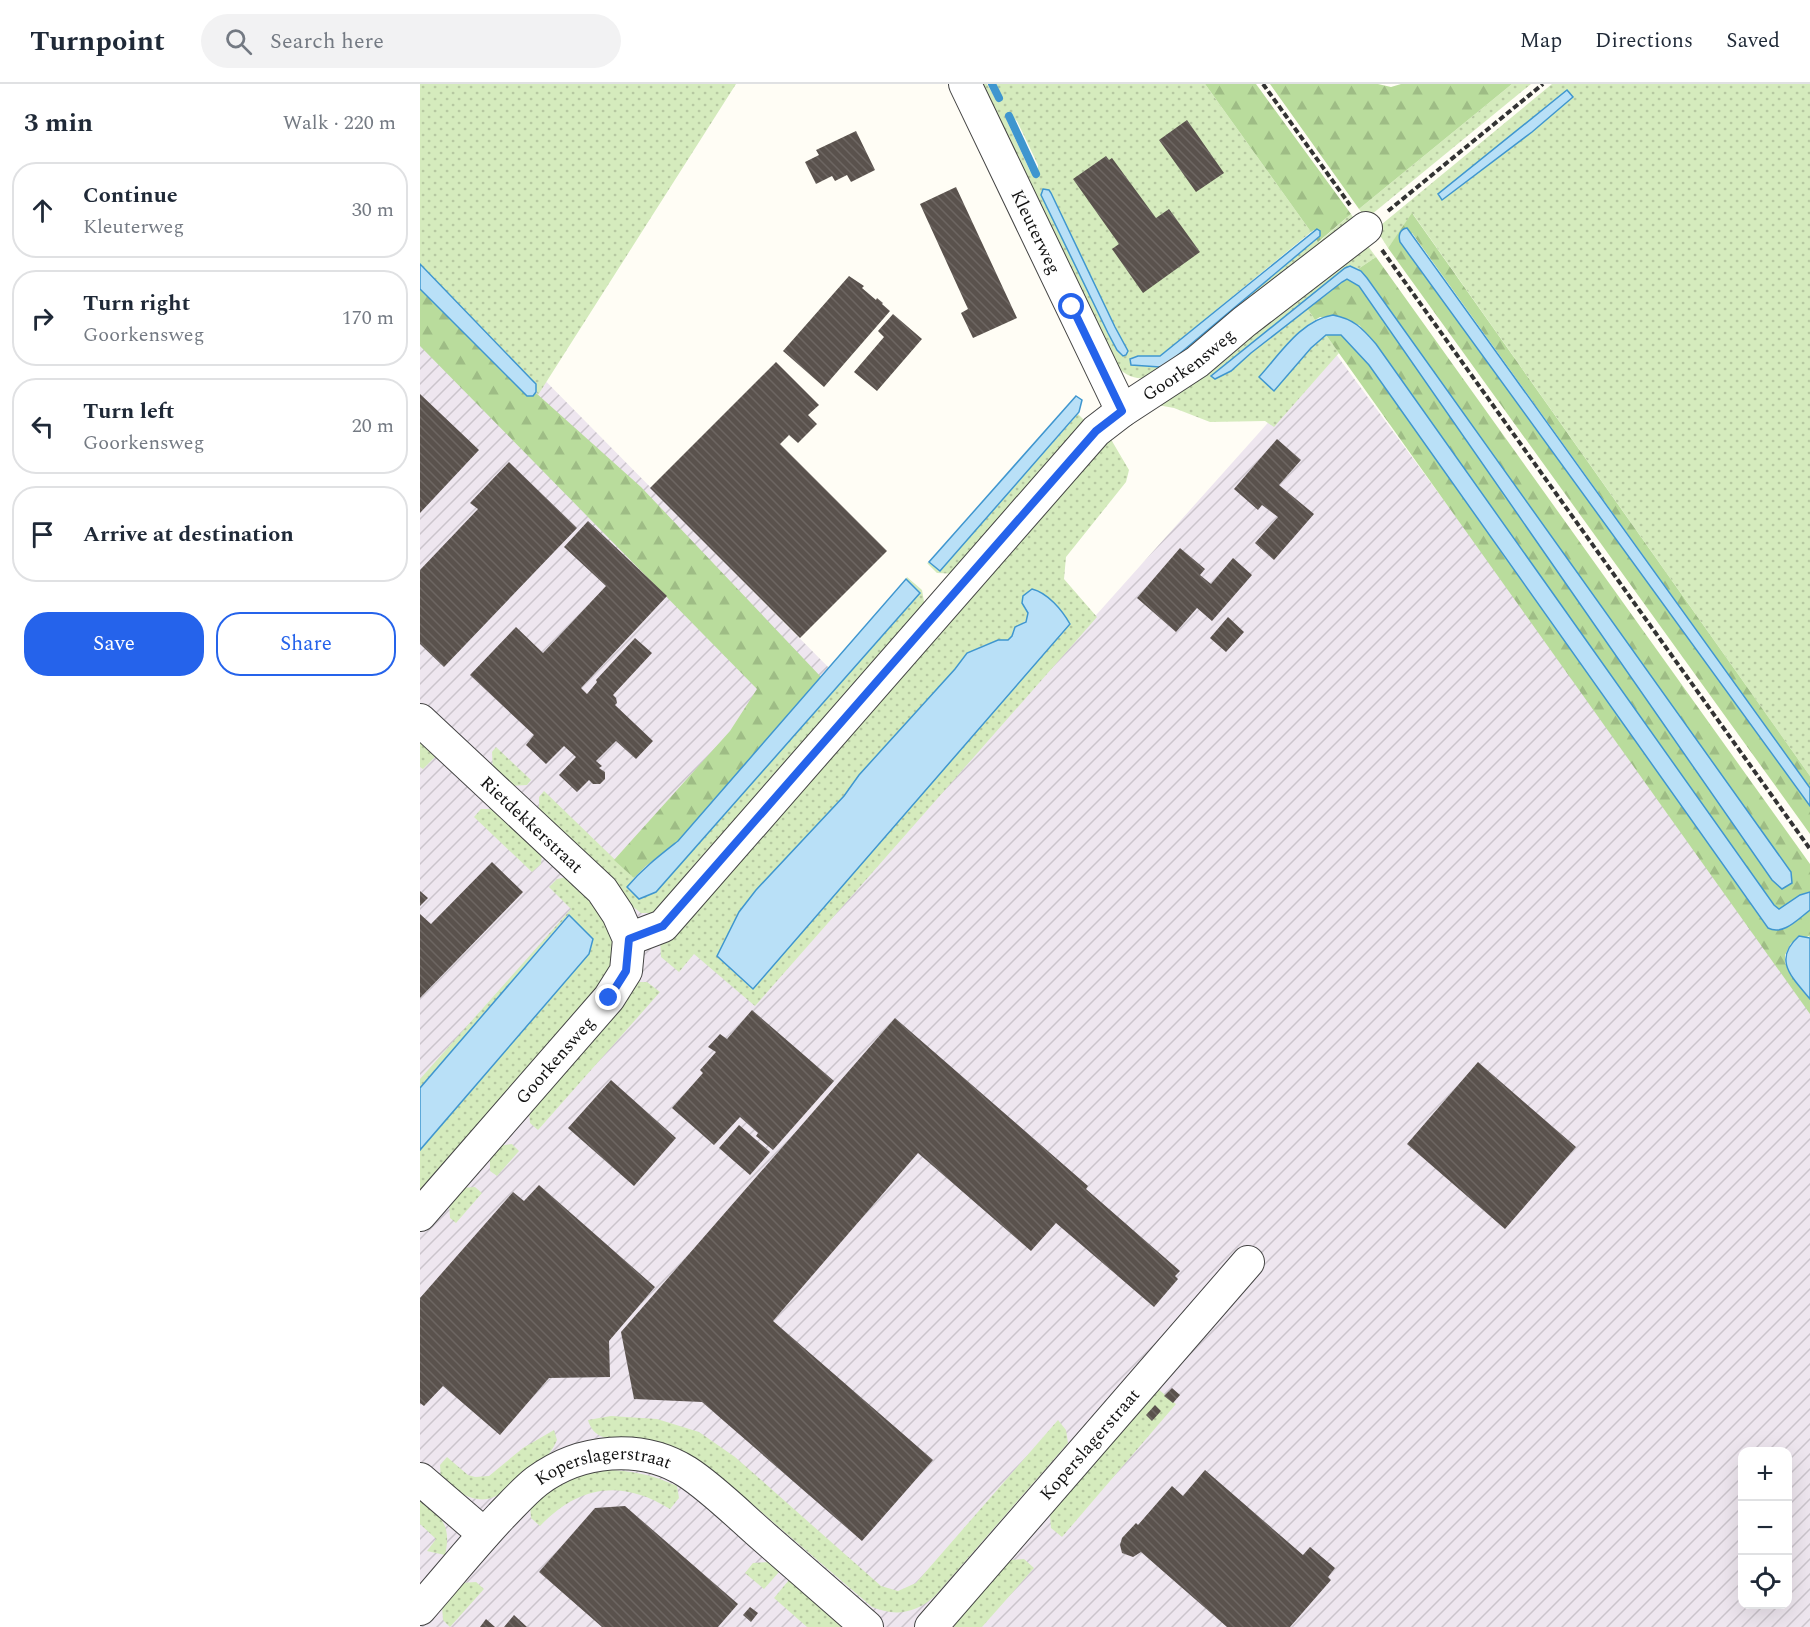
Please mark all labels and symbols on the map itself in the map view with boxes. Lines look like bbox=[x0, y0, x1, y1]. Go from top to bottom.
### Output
street label: Kleuterweg bbox=[1004, 185, 1067, 279]
route start bbox=[1058, 293, 1084, 319]
street label: Goorkensweg bbox=[1137, 322, 1241, 408]
street label: Rietdekkerstraat bbox=[474, 770, 589, 880]
route end bbox=[595, 984, 621, 1010]
street label: Goorkensweg bbox=[509, 1010, 601, 1110]
street label: Koperslagerstraat bbox=[1034, 1382, 1147, 1507]
street label: Koperslagerstraat bbox=[529, 1440, 676, 1493]

